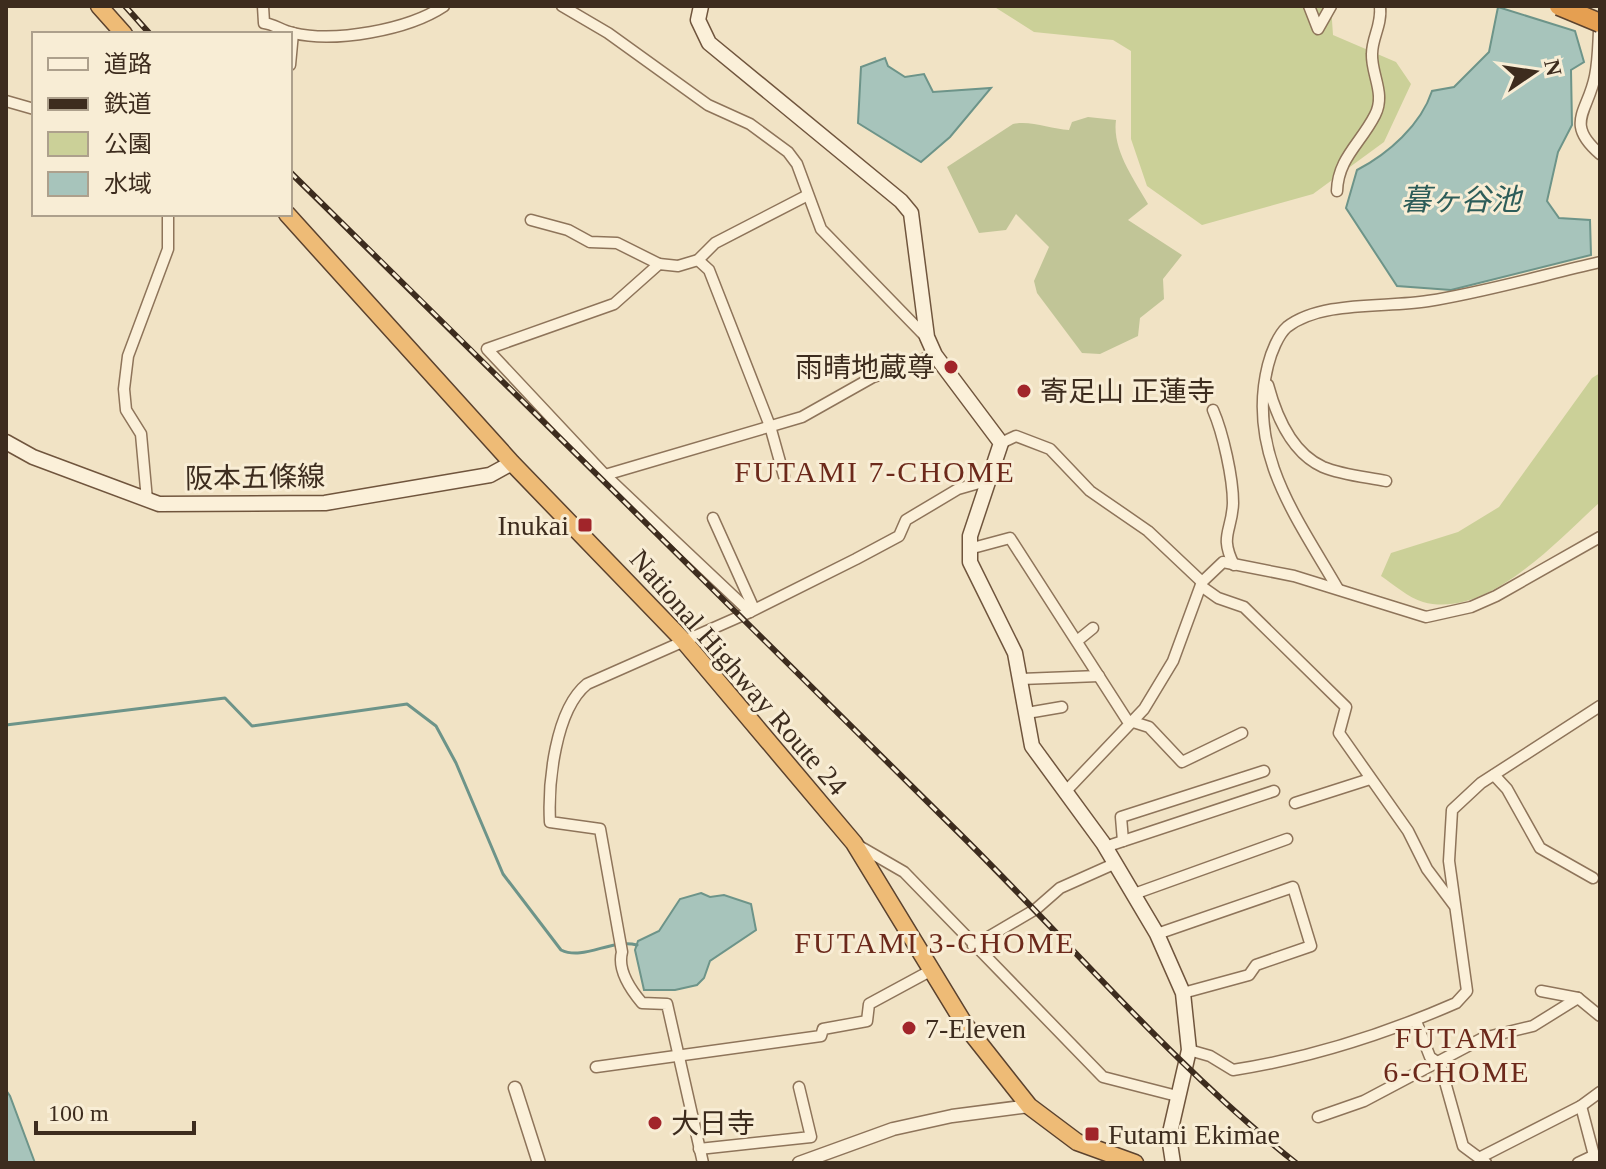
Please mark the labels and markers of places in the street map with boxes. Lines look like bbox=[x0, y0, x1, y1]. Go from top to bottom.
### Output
place label: 雨晴地蔵尊 bbox=[795, 352, 935, 383]
marker: 雨晴地蔵尊 bbox=[942, 358, 960, 376]
place label: 寄足山 正蓮寺 bbox=[1040, 376, 1215, 407]
marker: 寄足山 正蓮寺 bbox=[1015, 382, 1033, 400]
place label: Inukai bbox=[497, 510, 569, 541]
marker: Inukai bbox=[576, 516, 594, 534]
place label: 7-Eleven bbox=[925, 1013, 1026, 1044]
marker: 7-Eleven bbox=[900, 1019, 918, 1037]
place label: 大日寺 bbox=[671, 1108, 755, 1139]
marker: 大日寺 bbox=[646, 1114, 664, 1132]
place label: Futami Ekimae bbox=[1108, 1119, 1280, 1150]
marker: Futami Ekimae bbox=[1083, 1125, 1101, 1143]

